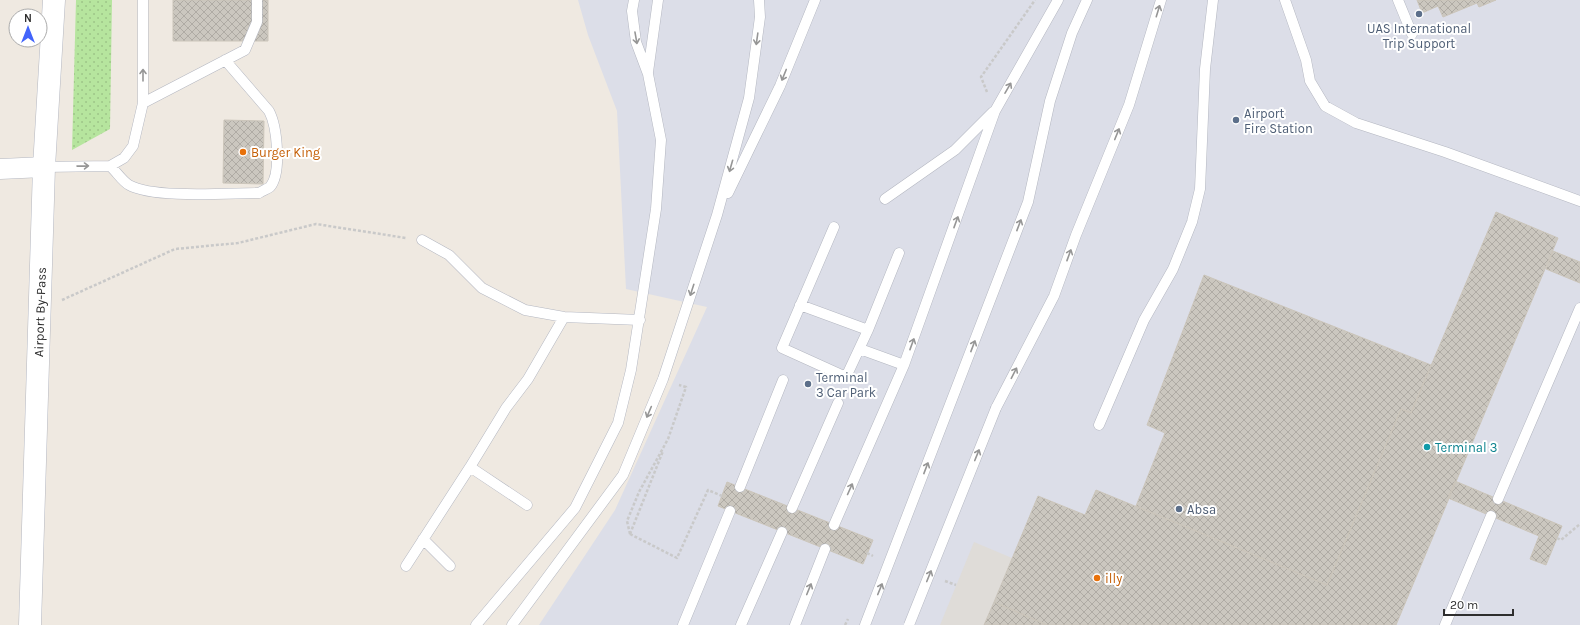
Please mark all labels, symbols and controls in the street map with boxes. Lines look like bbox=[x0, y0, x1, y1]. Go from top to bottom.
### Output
one-way arrow bbox=[1155, 5, 1162, 18]
north arrow bbox=[8, 8, 48, 48]
marker: UAS International Trip Support bbox=[1414, 9, 1424, 19]
text: N bbox=[24, 12, 32, 25]
place label: UAS International Trip Support bbox=[1367, 21, 1471, 51]
one-way arrow bbox=[632, 31, 640, 44]
one-way arrow bbox=[753, 32, 761, 45]
one-way arrow bbox=[139, 69, 147, 82]
one-way arrow bbox=[780, 69, 788, 81]
one-way arrow bbox=[1005, 82, 1012, 94]
place label: Airport Fire Station bbox=[1244, 106, 1313, 136]
marker: Airport Fire Station bbox=[1231, 115, 1241, 125]
one-way arrow bbox=[1113, 129, 1121, 141]
place label: Burger King bbox=[251, 145, 321, 160]
marker: Burger King bbox=[238, 147, 248, 157]
one-way arrow bbox=[726, 159, 734, 172]
one-way arrow bbox=[76, 162, 89, 170]
one-way arrow bbox=[953, 216, 961, 228]
one-way arrow bbox=[1016, 219, 1024, 231]
one-way arrow bbox=[1066, 249, 1073, 262]
street label: Airport By-Pass bbox=[31, 267, 49, 357]
one-way arrow bbox=[688, 284, 696, 296]
one-way arrow bbox=[909, 337, 916, 350]
one-way arrow bbox=[969, 341, 977, 353]
one-way arrow bbox=[1011, 367, 1019, 379]
place label: Terminal 3 Car Park bbox=[816, 370, 876, 400]
marker: Terminal 3 Car Park bbox=[803, 379, 813, 389]
one-way arrow bbox=[645, 406, 653, 418]
place label: Terminal 3 bbox=[1435, 440, 1497, 455]
marker: Terminal 3 bbox=[1422, 442, 1432, 452]
one-way arrow bbox=[974, 450, 982, 462]
one-way arrow bbox=[923, 462, 931, 474]
one-way arrow bbox=[846, 483, 854, 495]
place label: Absa bbox=[1187, 502, 1216, 517]
marker: Absa bbox=[1174, 504, 1184, 514]
one-way arrow bbox=[926, 571, 933, 583]
place label: illy bbox=[1105, 571, 1122, 586]
marker: illy bbox=[1092, 573, 1102, 583]
one-way arrow bbox=[806, 583, 814, 595]
one-way arrow bbox=[876, 583, 884, 595]
scale bar bbox=[1444, 591, 1513, 617]
text: 20 m bbox=[1450, 598, 1478, 612]

